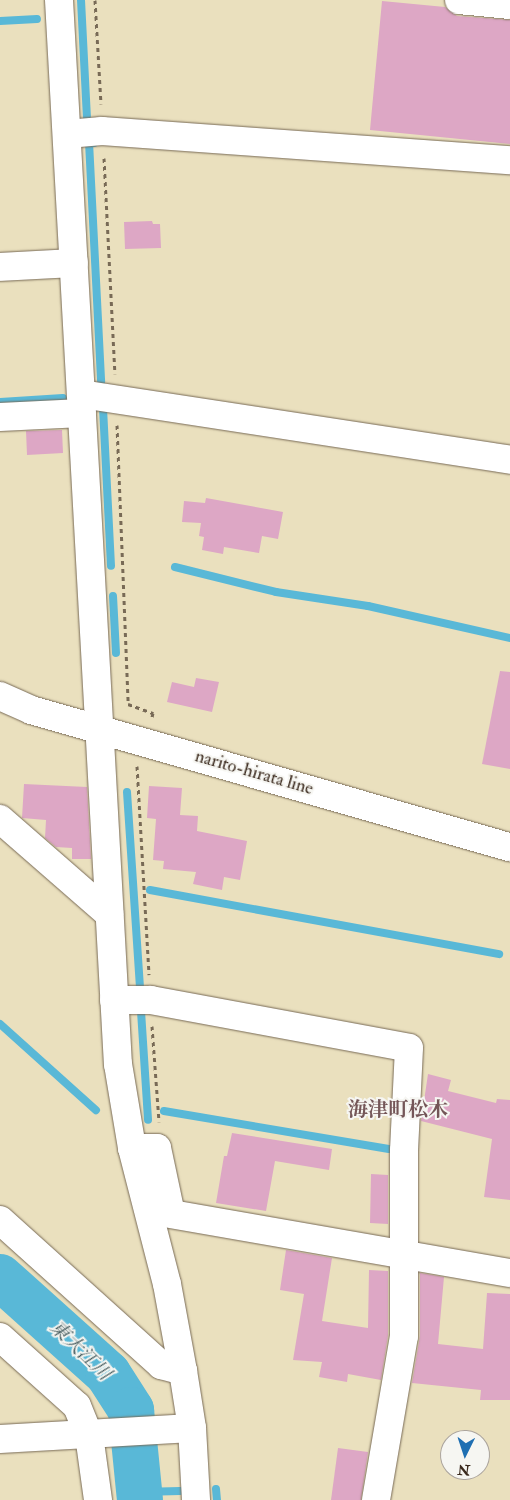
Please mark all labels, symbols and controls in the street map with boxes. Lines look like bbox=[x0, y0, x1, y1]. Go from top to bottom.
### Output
street label: narito-hirata line bbox=[193, 746, 315, 800]
district label: 海津町松木 bbox=[348, 1097, 448, 1121]
water label: 東大江川 bbox=[45, 1316, 115, 1386]
north arrow bbox=[440, 1430, 490, 1480]
text: N bbox=[457, 1461, 471, 1478]

